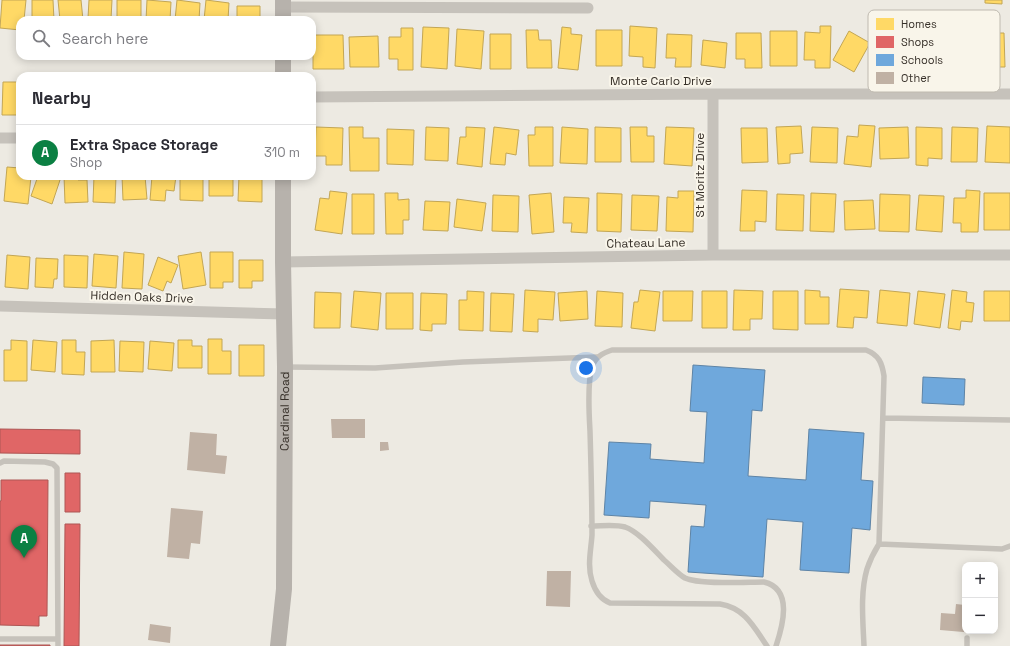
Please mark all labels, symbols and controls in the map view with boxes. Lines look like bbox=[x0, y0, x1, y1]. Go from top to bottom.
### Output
legend bbox=[868, 10, 1000, 92]
search box bbox=[16, 16, 316, 60]
text: Homes bbox=[901, 17, 937, 31]
icon: search bbox=[30, 27, 52, 49]
text: Search here bbox=[62, 29, 148, 48]
text: Shops bbox=[901, 35, 934, 49]
text: Schools bbox=[901, 53, 943, 67]
text: Other bbox=[901, 71, 931, 85]
street label: Monte Carlo Drive bbox=[610, 73, 712, 89]
text: Nearby bbox=[32, 87, 91, 109]
street label: St Moritz Drive bbox=[692, 133, 708, 217]
text: Extra Space Storage bbox=[70, 135, 218, 154]
text: A bbox=[41, 144, 49, 161]
text: 310 m bbox=[264, 144, 300, 161]
text: Shop bbox=[70, 154, 102, 171]
street label: Chateau Lane bbox=[606, 234, 686, 252]
street label: Hidden Oaks Drive bbox=[90, 287, 194, 307]
your location bbox=[576, 358, 596, 378]
street label: Cardinal Road bbox=[277, 372, 293, 451]
pin: A bbox=[11, 525, 37, 558]
map controls bbox=[962, 562, 998, 634]
button: + bbox=[962, 562, 998, 598]
button: − bbox=[962, 598, 998, 634]

